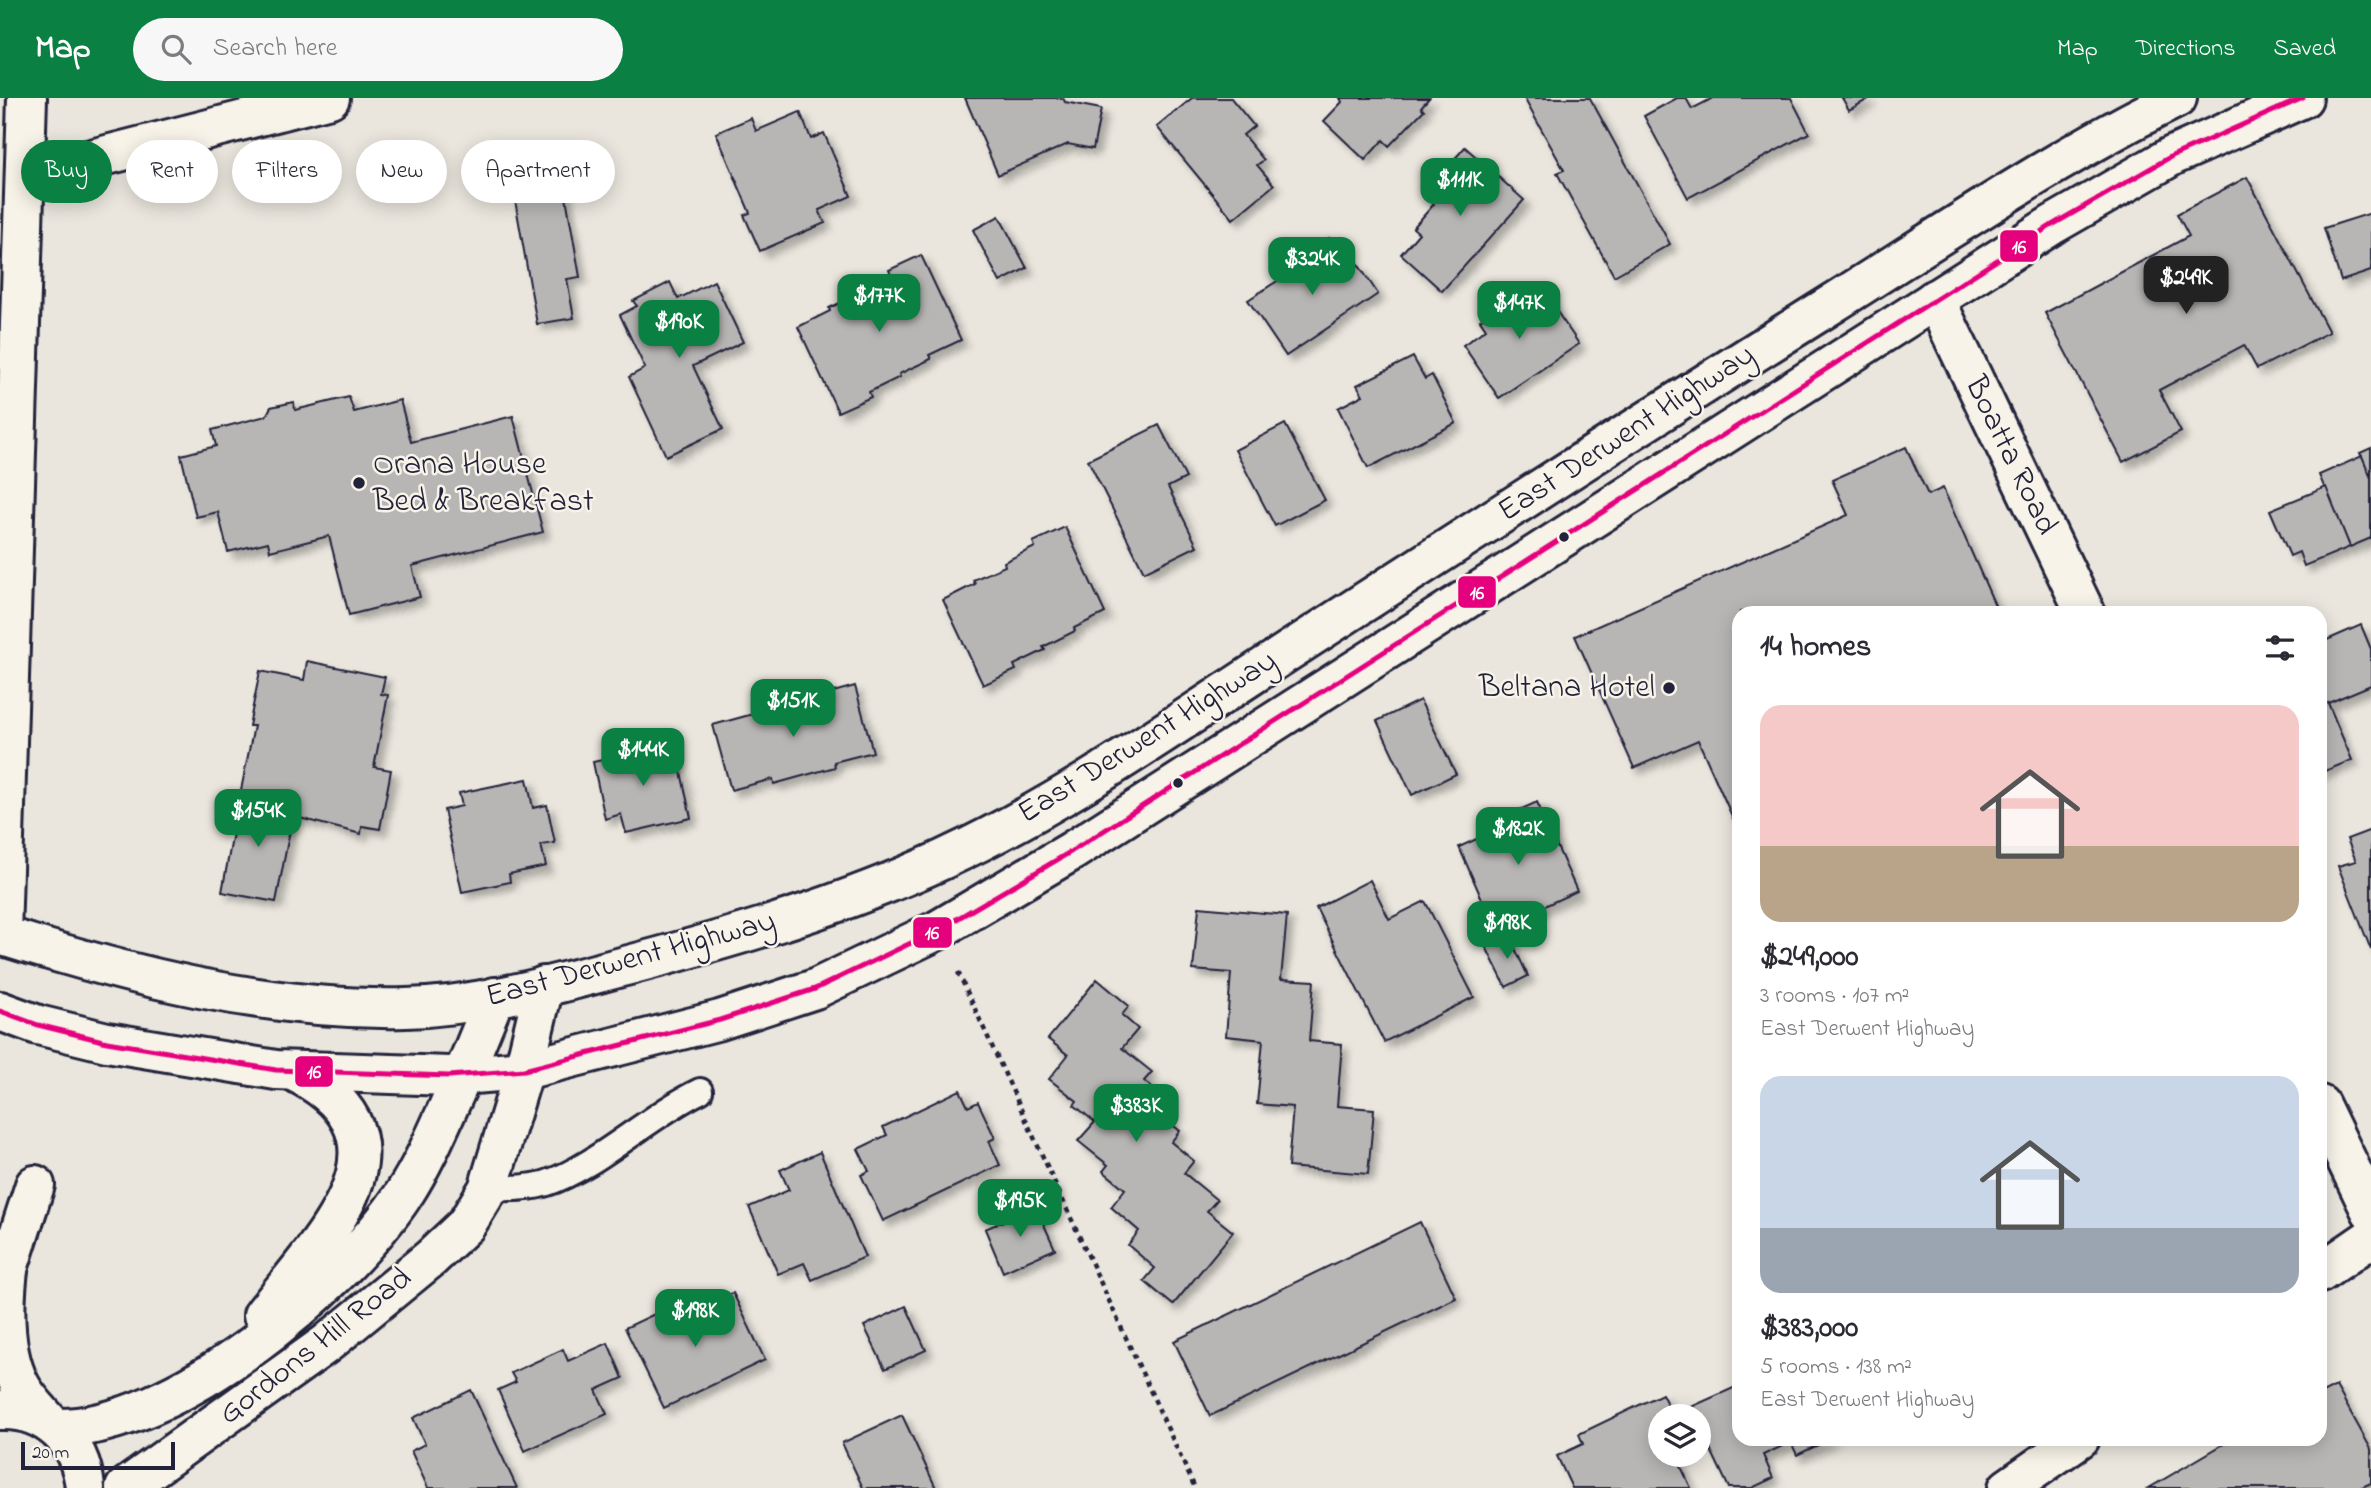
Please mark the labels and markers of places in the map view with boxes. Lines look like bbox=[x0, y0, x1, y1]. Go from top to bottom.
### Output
pin: $111K bbox=[1411, 158, 1509, 218]
pin: $324K bbox=[1263, 238, 1361, 297]
pin: $249K bbox=[2137, 256, 2235, 316]
pin: $177K bbox=[830, 274, 928, 334]
pin: $147K bbox=[1470, 282, 1568, 341]
pin: $190K bbox=[630, 300, 728, 360]
place label: Orana House Bed & Breakfast bbox=[372, 442, 594, 526]
marker: Orana House Bed & Breakfast bbox=[351, 475, 367, 491]
unlabelled marker bbox=[1557, 530, 1571, 544]
place label: Beltana Hotel bbox=[1478, 665, 1655, 712]
pin: $151K bbox=[744, 680, 842, 739]
marker: Beltana Hotel bbox=[1661, 680, 1677, 696]
pin: $144K bbox=[594, 728, 692, 788]
unlabelled marker bbox=[1171, 776, 1185, 790]
pin: $154K bbox=[209, 790, 307, 849]
pin: $182K bbox=[1469, 808, 1567, 867]
pin: $198K bbox=[1458, 902, 1556, 961]
pin: $383K bbox=[1087, 1084, 1185, 1144]
pin: $195K bbox=[971, 1180, 1069, 1239]
pin: $198K bbox=[646, 1290, 744, 1349]

